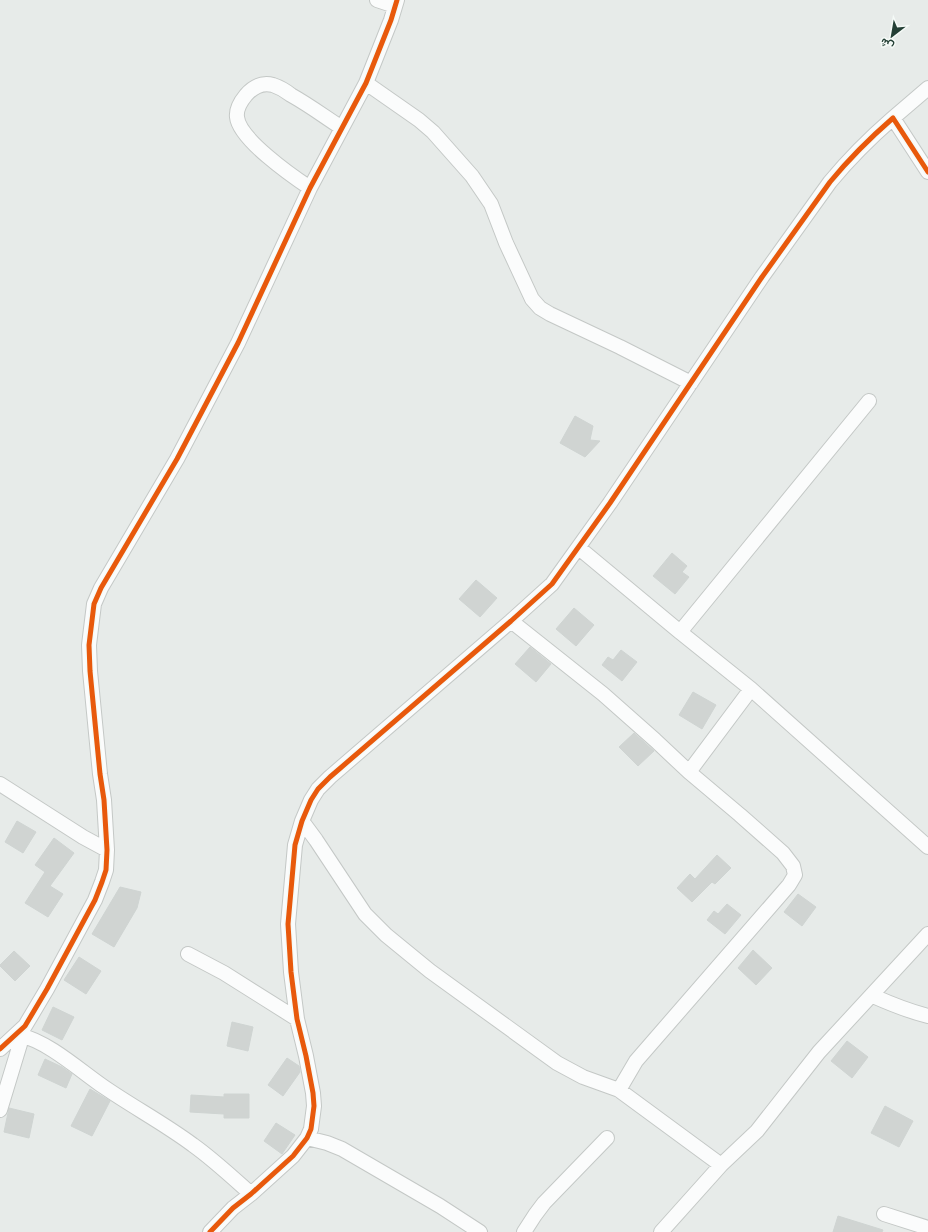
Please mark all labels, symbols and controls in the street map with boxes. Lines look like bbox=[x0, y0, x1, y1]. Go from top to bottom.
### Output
north arrow bbox=[872, 16, 912, 56]
text: ش bbox=[878, 35, 896, 54]

